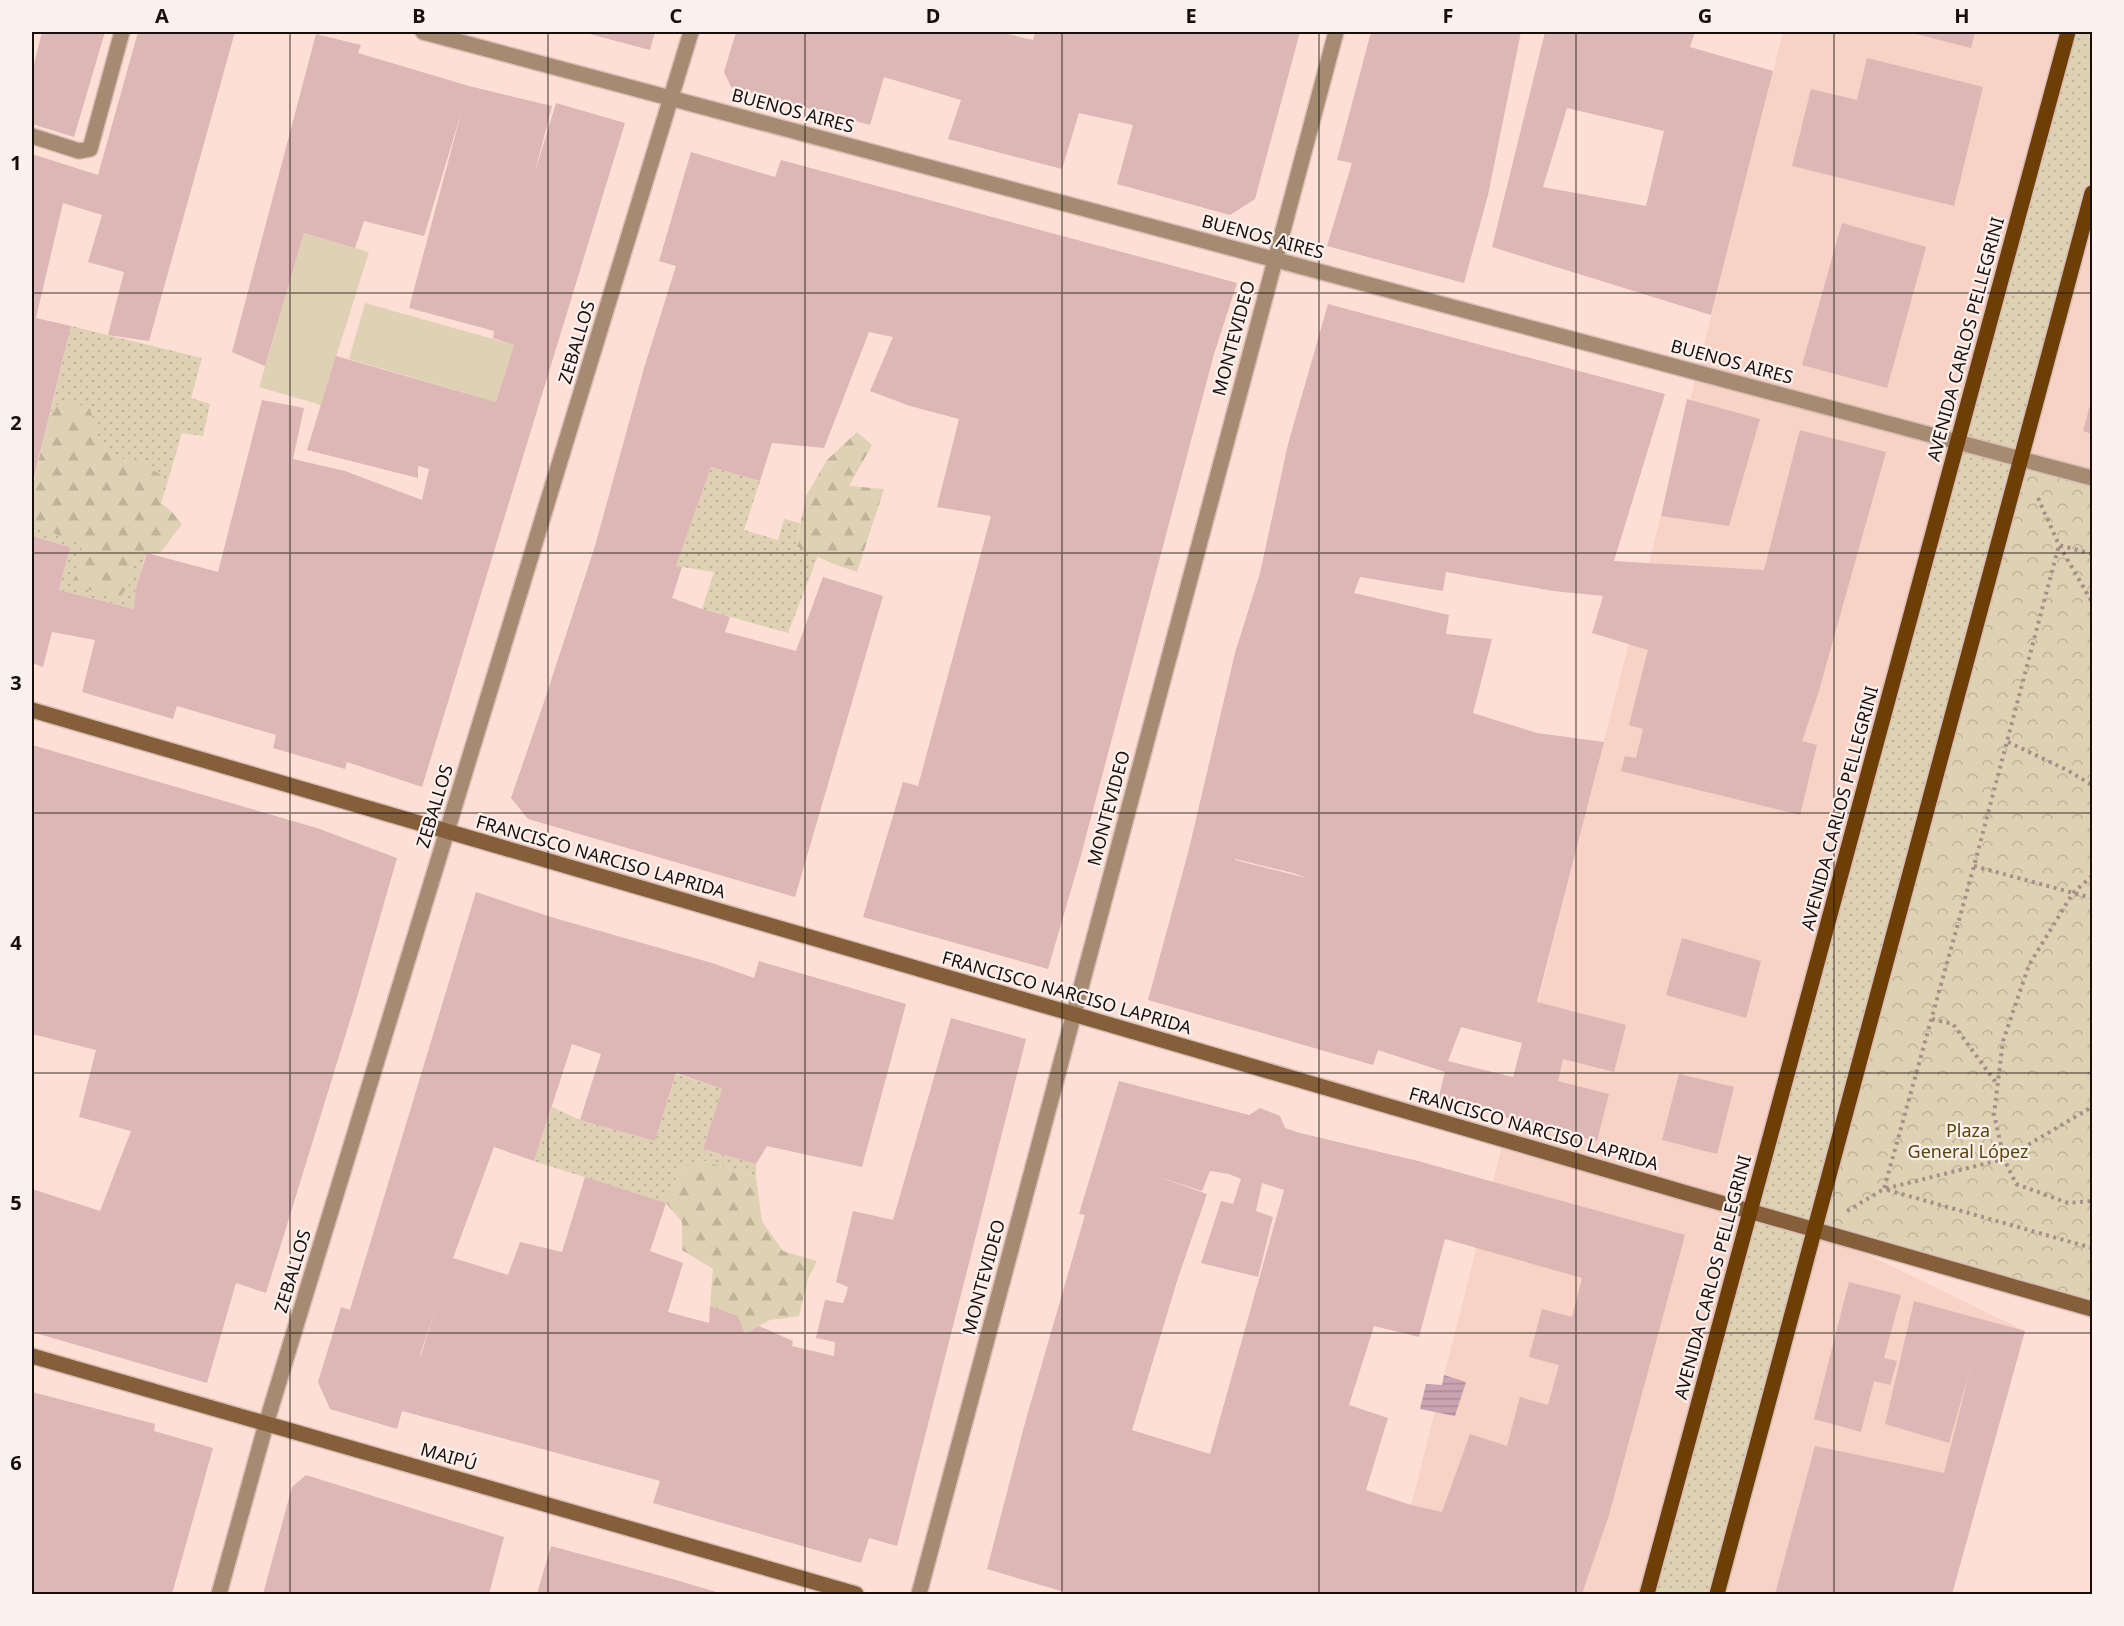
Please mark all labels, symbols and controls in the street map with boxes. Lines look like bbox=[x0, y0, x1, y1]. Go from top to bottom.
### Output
text: A bbox=[155, 2, 169, 29]
text: B bbox=[412, 2, 426, 29]
text: C bbox=[670, 2, 683, 29]
text: D bbox=[926, 2, 940, 29]
text: E bbox=[1185, 2, 1197, 29]
text: F bbox=[1443, 2, 1453, 29]
text: G bbox=[1698, 2, 1712, 29]
text: H bbox=[1954, 2, 1970, 29]
street label: BUENOS AIRES bbox=[729, 82, 857, 138]
text: 1 bbox=[10, 149, 22, 176]
street label: BUENOS AIRES bbox=[1199, 208, 1327, 264]
street label: AVENIDA CARLOS PELLEGRINI bbox=[1921, 214, 2009, 464]
street label: MONTEVIDEO bbox=[1206, 278, 1260, 398]
street label: ZEBALLOS bbox=[552, 297, 600, 387]
street label: BUENOS AIRES bbox=[1668, 333, 1796, 389]
text: 2 bbox=[10, 409, 22, 436]
text: 3 bbox=[10, 669, 22, 696]
street label: AVENIDA CARLOS PELLEGRINI bbox=[1795, 683, 1883, 933]
street label: MONTEVIDEO bbox=[1081, 748, 1135, 868]
street label: ZEBALLOS bbox=[410, 761, 458, 851]
street label: FRANCISCO NARCISO LAPRIDA bbox=[473, 809, 729, 903]
text: 4 bbox=[10, 929, 22, 956]
street label: FRANCISCO NARCISO LAPRIDA bbox=[939, 945, 1195, 1039]
street label: FRANCISCO NARCISO LAPRIDA bbox=[1406, 1081, 1662, 1175]
park label: Plaza General López bbox=[1908, 1118, 2028, 1163]
street label: AVENIDA CARLOS PELLEGRINI bbox=[1668, 1152, 1756, 1402]
text: 5 bbox=[10, 1189, 22, 1216]
street label: MONTEVIDEO bbox=[956, 1217, 1010, 1337]
street label: ZEBALLOS bbox=[268, 1226, 316, 1316]
street label: MAIPÚ bbox=[418, 1436, 480, 1476]
text: 6 bbox=[10, 1449, 22, 1476]

